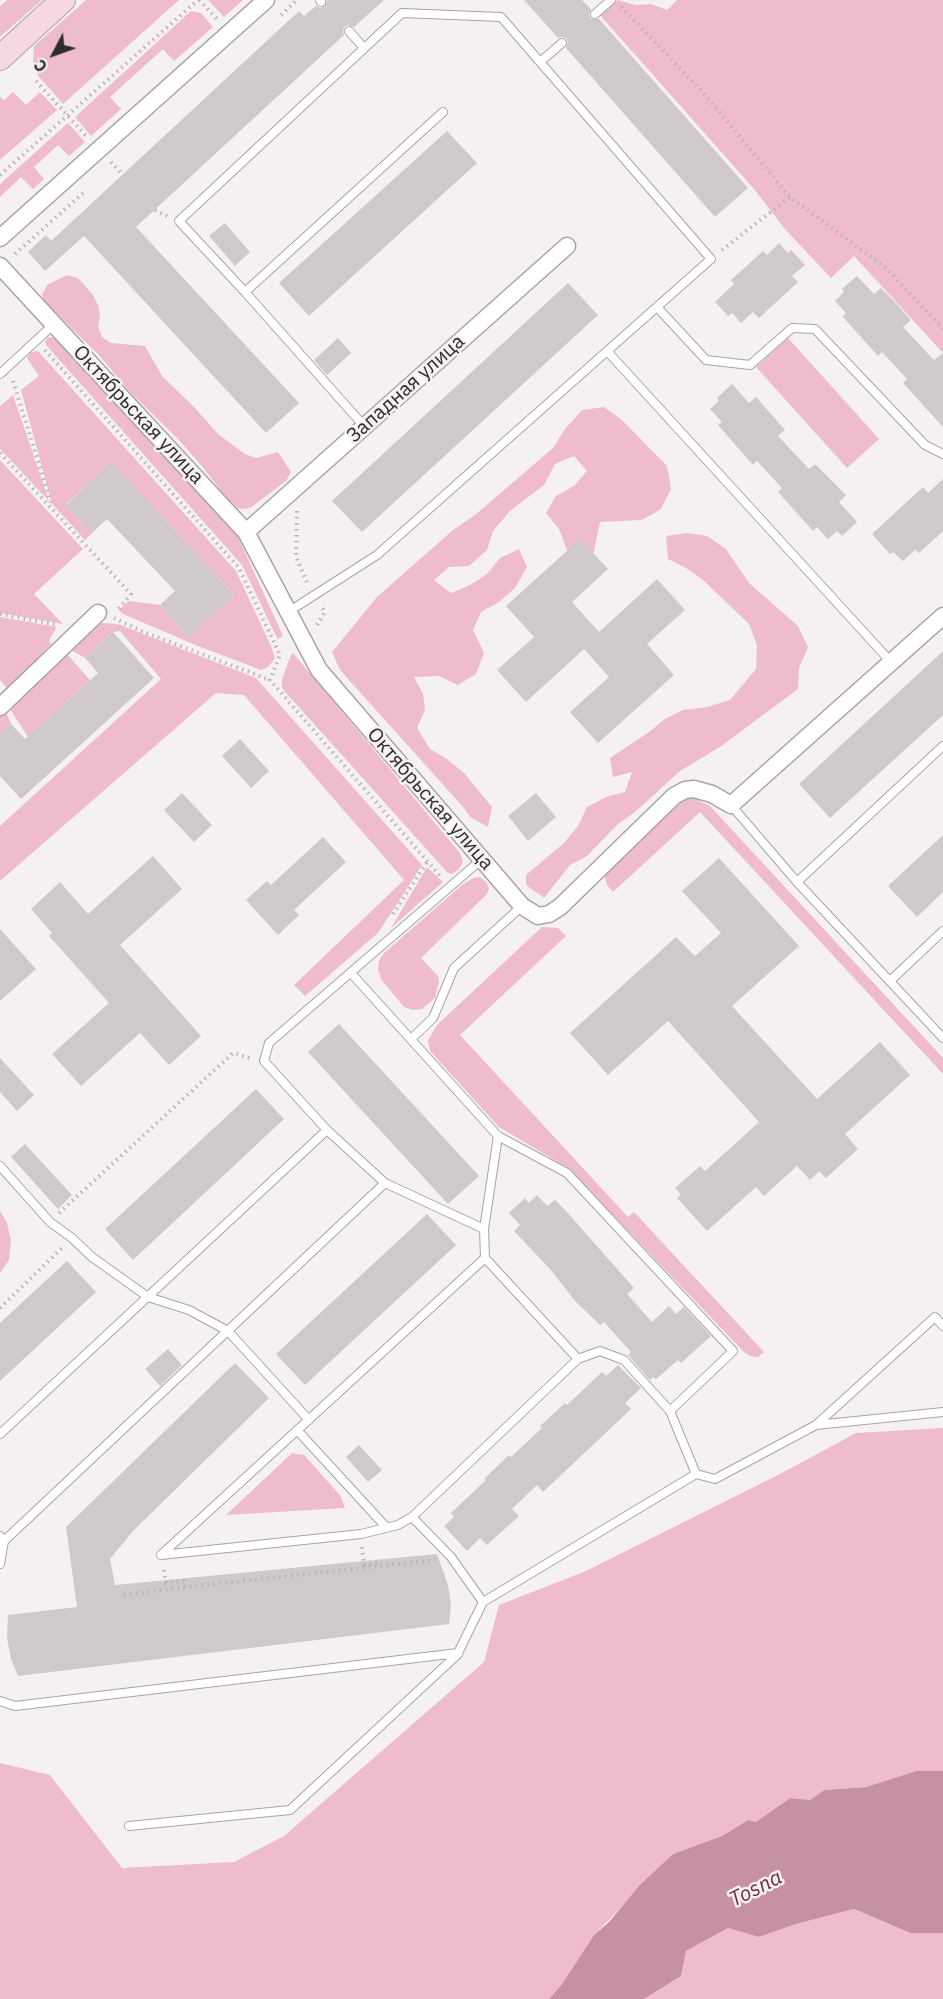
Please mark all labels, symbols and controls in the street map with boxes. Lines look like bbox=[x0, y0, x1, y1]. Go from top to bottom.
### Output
north arrow bbox=[24, 24, 84, 84]
text: С bbox=[29, 55, 51, 76]
street label: Западная улица bbox=[342, 330, 470, 448]
street label: Октябрьская улица bbox=[68, 341, 208, 489]
street label: Октябрьская улица bbox=[362, 723, 498, 875]
water label: Tosna bbox=[725, 1865, 787, 1913]

